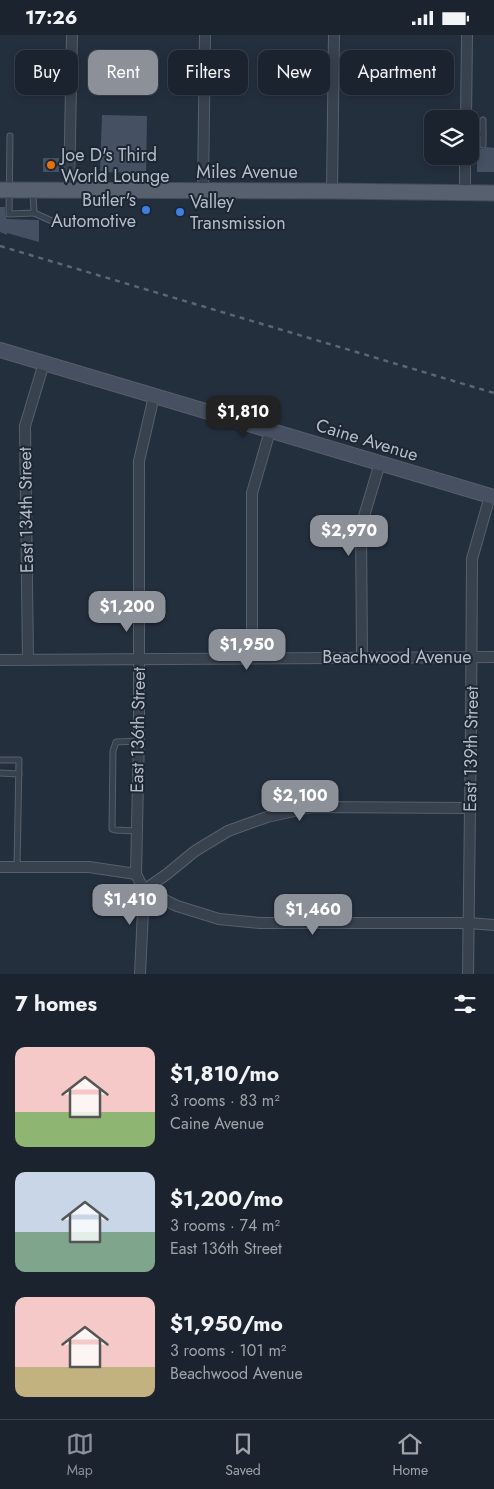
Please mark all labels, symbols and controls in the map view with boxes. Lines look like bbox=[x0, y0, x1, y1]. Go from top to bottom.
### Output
text: 17:26 bbox=[25, 4, 77, 31]
chip: Buy bbox=[15, 50, 78, 95]
chip: Rent bbox=[88, 50, 158, 95]
chip: Filters bbox=[168, 50, 248, 95]
chip: New bbox=[258, 50, 330, 95]
chip: Apartment bbox=[340, 50, 454, 95]
map controls bbox=[424, 110, 479, 165]
button: layers bbox=[424, 110, 479, 165]
place label: Joe D's Third World Lounge bbox=[59, 142, 170, 189]
marker: Joe D's Third World Lounge bbox=[45, 159, 57, 171]
street label: Miles Avenue bbox=[196, 159, 298, 185]
place label: Butler's Automotive bbox=[51, 187, 136, 234]
place label: Valley Transmission bbox=[190, 189, 286, 236]
marker: Butler's Automotive bbox=[140, 204, 152, 216]
marker: Valley Transmission bbox=[174, 206, 186, 218]
pin: $1,810 bbox=[202, 395, 284, 438]
text: $1,810 bbox=[217, 400, 269, 423]
street label: Caine Avenue bbox=[313, 412, 421, 468]
street label: East 134th Street bbox=[12, 446, 40, 573]
pin: $2,970 bbox=[308, 515, 390, 557]
text: $2,970 bbox=[321, 519, 377, 542]
pin: $1,200 bbox=[86, 591, 168, 633]
text: $1,200 bbox=[100, 595, 154, 618]
pin: $1,950 bbox=[206, 629, 288, 671]
text: $1,950 bbox=[220, 633, 274, 656]
street label: Beachwood Avenue bbox=[322, 644, 472, 670]
street label: East 136th Street bbox=[124, 666, 152, 793]
street label: East 139th Street bbox=[457, 685, 485, 812]
pin: $2,100 bbox=[259, 779, 341, 822]
text: $2,100 bbox=[273, 784, 327, 807]
pin: $1,410 bbox=[89, 883, 171, 926]
text: $1,410 bbox=[103, 888, 157, 911]
pin: $1,460 bbox=[272, 893, 354, 936]
text: $1,460 bbox=[285, 898, 341, 921]
text: 7 homes bbox=[15, 989, 97, 1019]
icon: filters bbox=[451, 990, 479, 1018]
text: $1,810/mo bbox=[170, 1059, 279, 1089]
icon: home bbox=[55, 1067, 115, 1127]
text: 3 rooms · 83 m² bbox=[170, 1089, 280, 1112]
text: Caine Avenue bbox=[170, 1112, 264, 1135]
text: $1,200/mo bbox=[170, 1184, 283, 1214]
icon: home bbox=[55, 1192, 115, 1252]
text: 3 rooms · 74 m² bbox=[170, 1214, 280, 1237]
text: East 136th Street bbox=[170, 1237, 282, 1260]
text: $1,950/mo bbox=[170, 1309, 283, 1339]
icon: home bbox=[55, 1317, 115, 1377]
text: 3 rooms · 101 m² bbox=[170, 1339, 286, 1362]
text: Beachwood Avenue bbox=[170, 1362, 303, 1385]
tab: Map bbox=[66, 1430, 94, 1480]
tab: Saved bbox=[225, 1430, 261, 1480]
tab: Home bbox=[392, 1430, 428, 1480]

